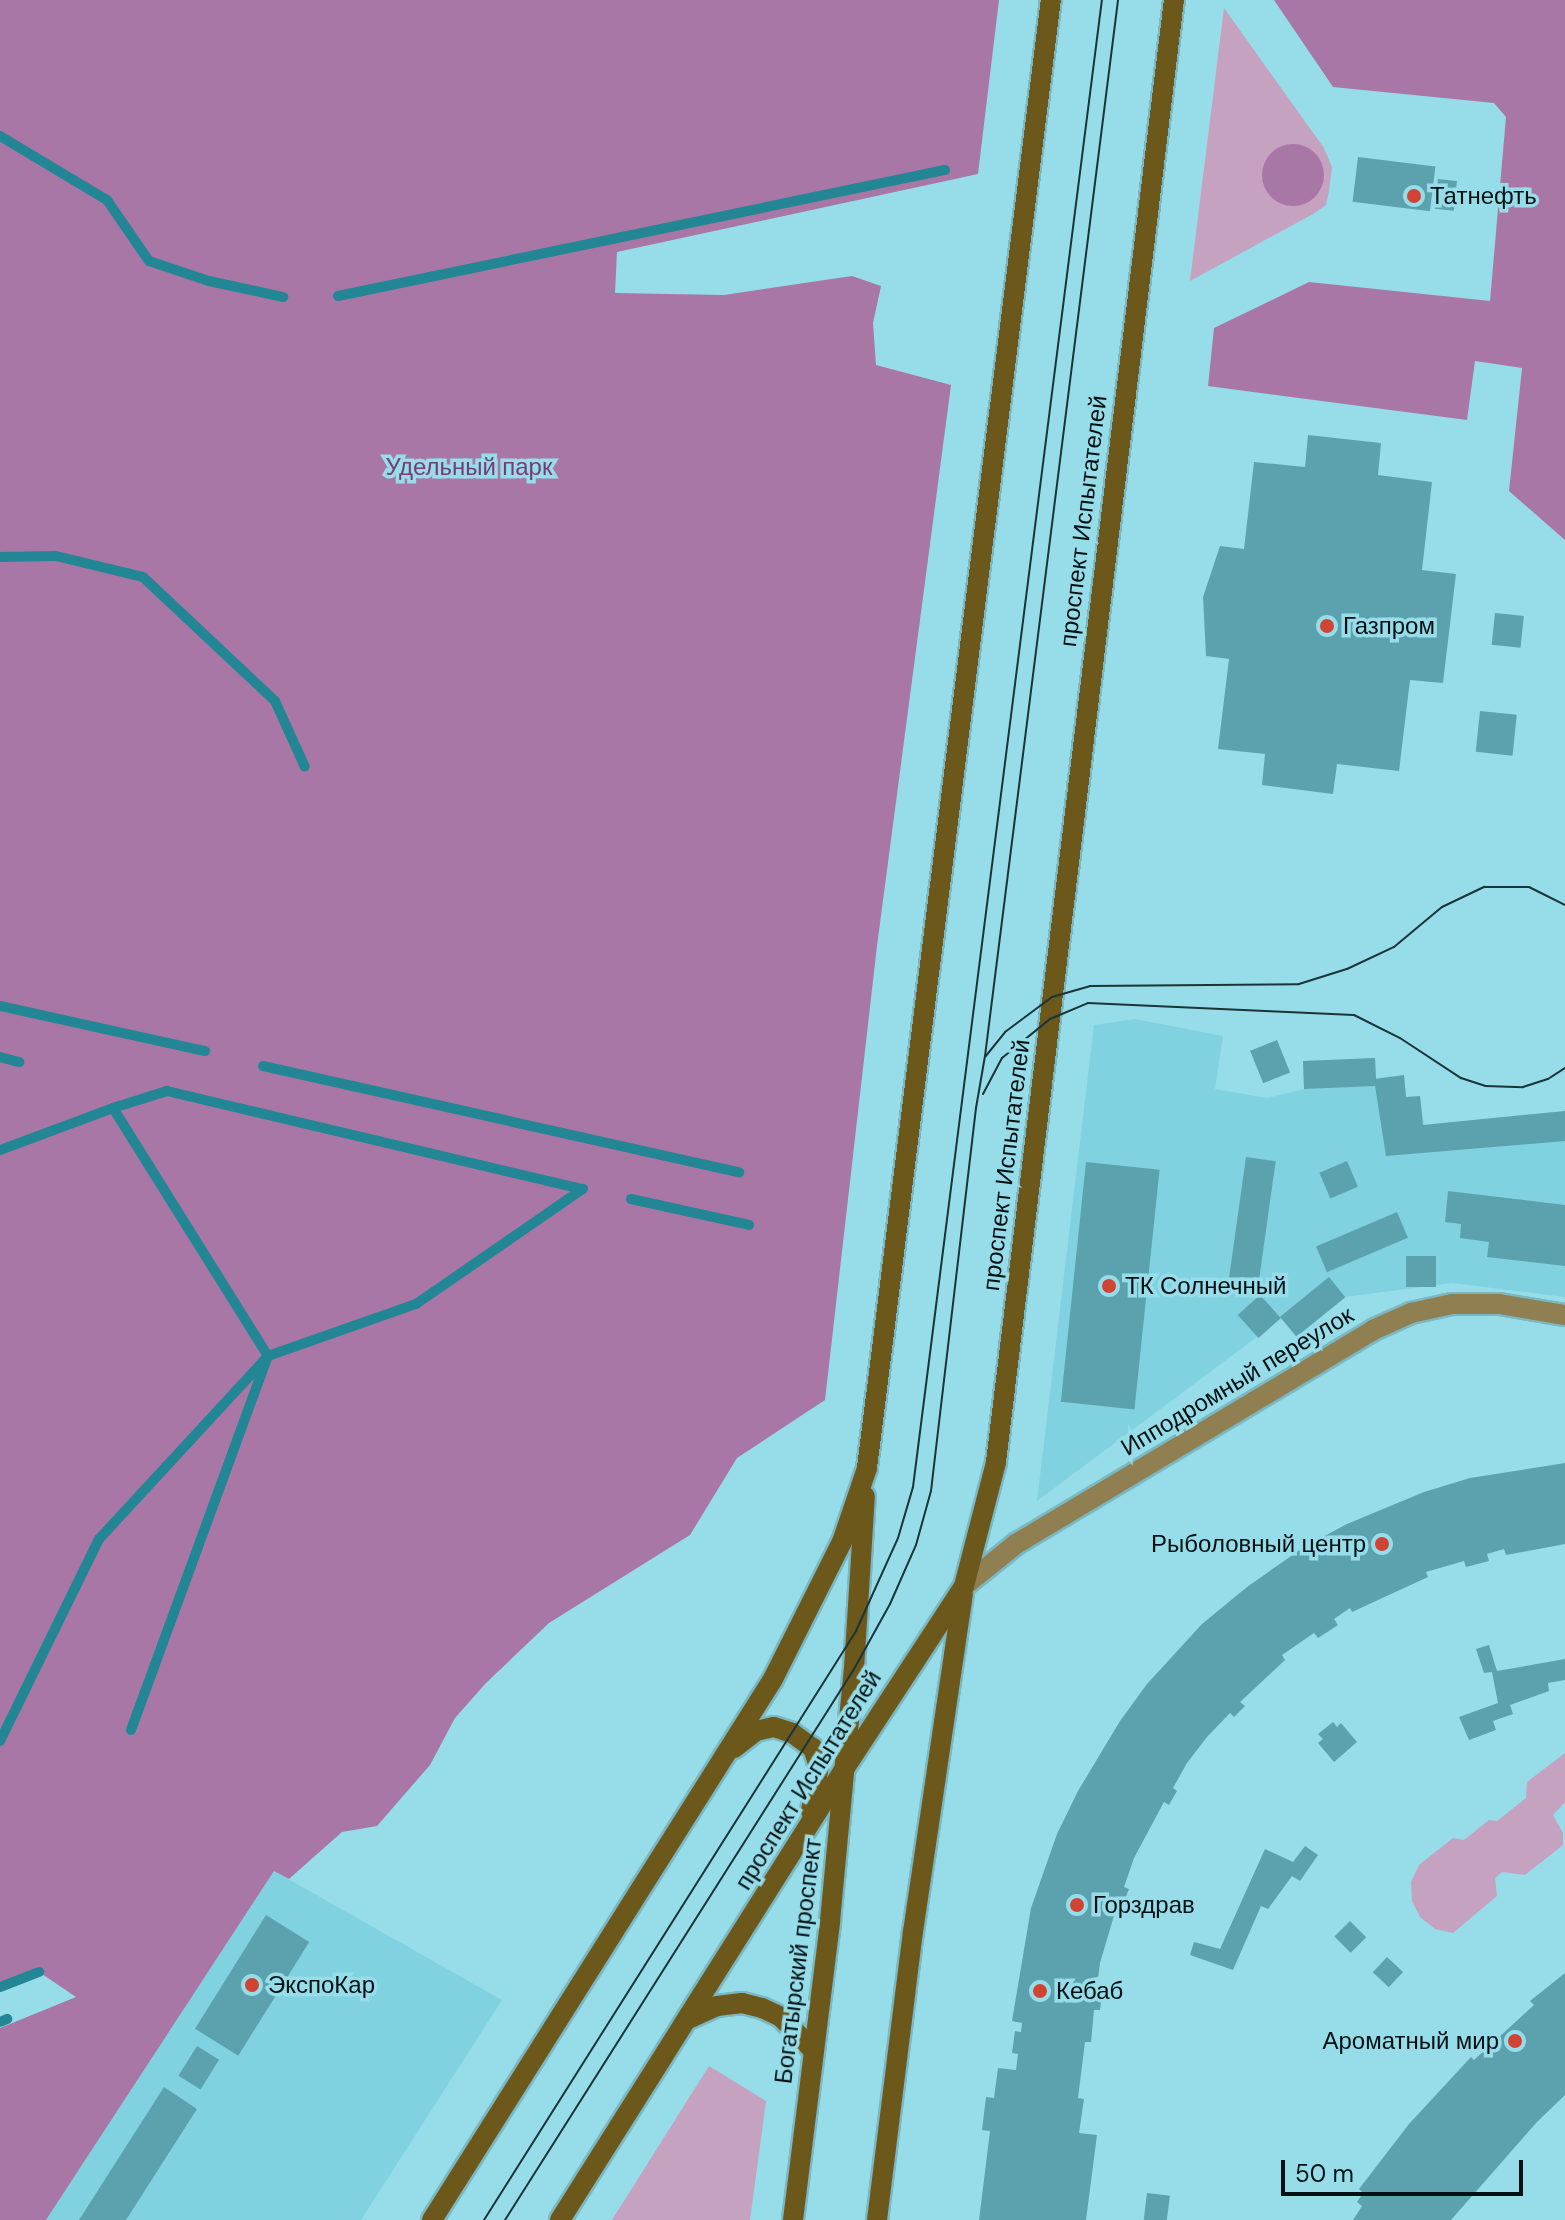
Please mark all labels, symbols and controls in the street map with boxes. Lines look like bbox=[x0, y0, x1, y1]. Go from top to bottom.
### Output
place label: Татнефть bbox=[1430, 182, 1537, 210]
marker: Татнефть bbox=[1405, 187, 1423, 205]
street label: проспект Испытателей bbox=[1053, 394, 1113, 648]
park label: Удельный парк bbox=[386, 453, 552, 481]
place label: Газпром bbox=[1343, 612, 1435, 640]
marker: Газпром bbox=[1318, 617, 1336, 635]
street label: проспект Испытателей bbox=[976, 1038, 1036, 1292]
place label: ТК Солнечный bbox=[1125, 1272, 1286, 1300]
marker: ТК Солнечный bbox=[1100, 1277, 1118, 1295]
street label: Ипподромный переулок bbox=[1116, 1300, 1358, 1462]
place label: Рыболовный центр bbox=[1151, 1530, 1366, 1558]
marker: Рыболовный центр bbox=[1373, 1535, 1391, 1553]
street label: проспект Испытателей bbox=[729, 1665, 887, 1895]
street label: Богатырский проспект bbox=[769, 1837, 827, 2085]
place label: Горздрав bbox=[1093, 1891, 1195, 1919]
marker: Горздрав bbox=[1068, 1896, 1086, 1914]
place label: ЭкспоКар bbox=[268, 1971, 375, 1999]
marker: ЭкспоКар bbox=[243, 1976, 261, 1994]
place label: Кебаб bbox=[1056, 1977, 1123, 2005]
marker: Кебаб bbox=[1031, 1982, 1049, 2000]
place label: Ароматный мир bbox=[1322, 2027, 1499, 2055]
marker: Ароматный мир bbox=[1506, 2032, 1524, 2050]
scale bar bbox=[1285, 2144, 1527, 2194]
text: 50 m bbox=[1295, 2158, 1354, 2189]

